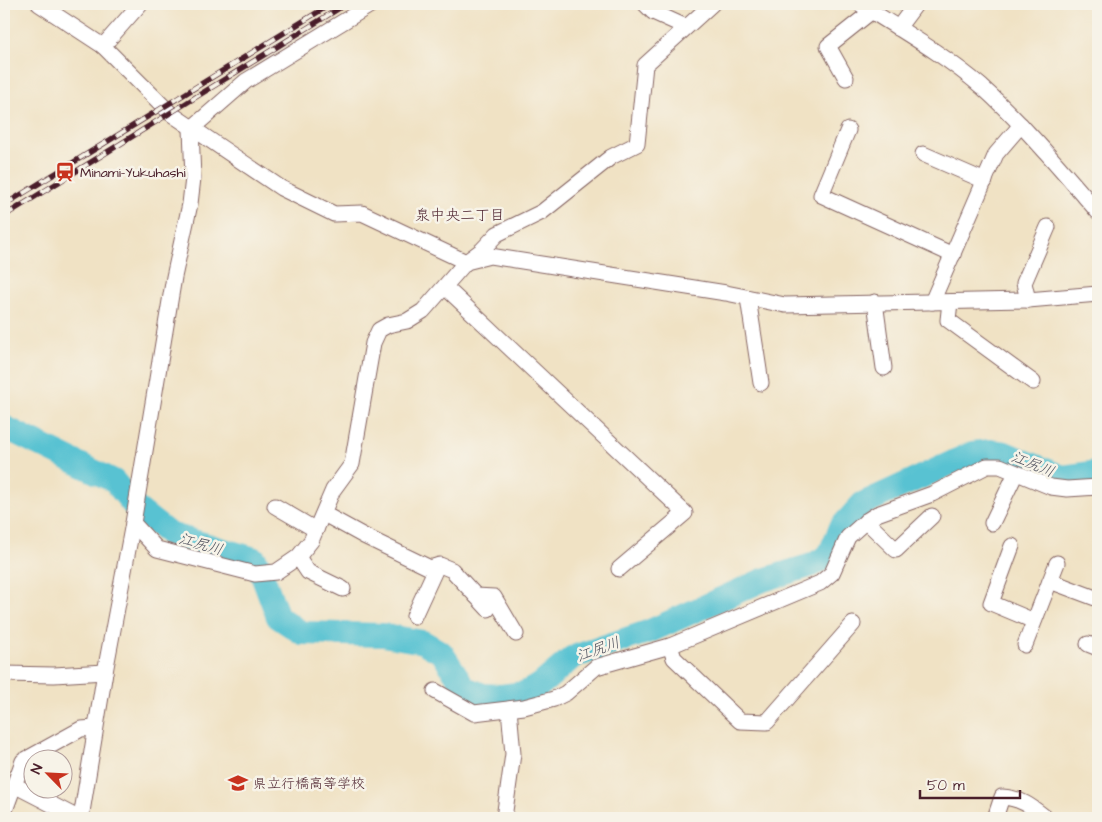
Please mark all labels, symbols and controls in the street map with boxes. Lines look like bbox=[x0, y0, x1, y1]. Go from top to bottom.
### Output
station icon: Minami-Yukuhashi bbox=[54, 161, 76, 183]
place label: Minami-Yukuhashi bbox=[80, 163, 186, 183]
district label: 泉中央二丁目 bbox=[415, 205, 505, 226]
water label: 江尻川 bbox=[1008, 446, 1058, 483]
water label: 江尻川 bbox=[176, 528, 225, 561]
water label: 江尻川 bbox=[573, 632, 623, 667]
north arrow bbox=[22, 750, 72, 800]
text: N bbox=[26, 761, 48, 777]
scale bar bbox=[920, 767, 1020, 799]
school or university icon: 県立行橋高等学校 bbox=[227, 772, 249, 794]
place label: 県立行橋高等学校 bbox=[253, 774, 365, 794]
text: 50 m bbox=[927, 775, 965, 796]

